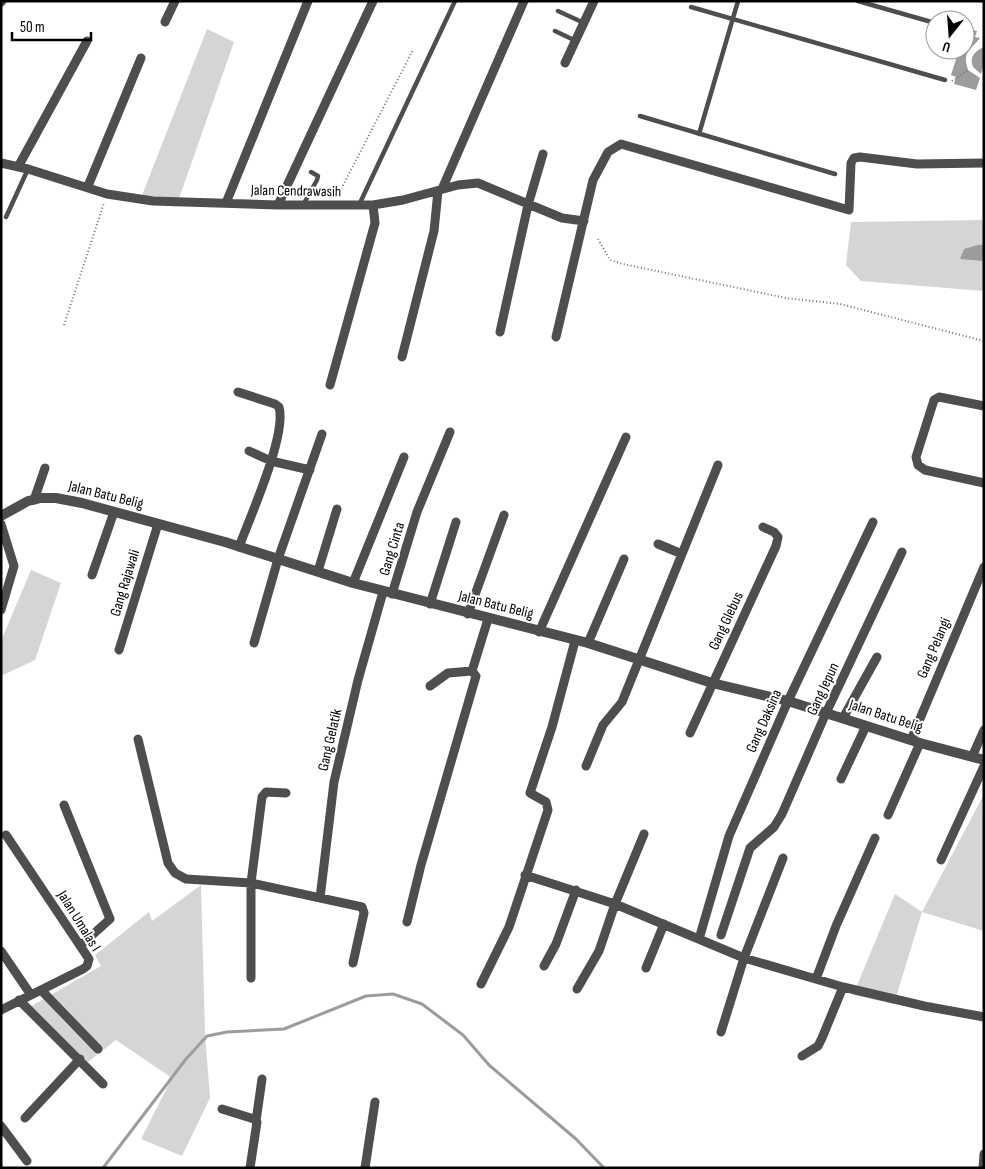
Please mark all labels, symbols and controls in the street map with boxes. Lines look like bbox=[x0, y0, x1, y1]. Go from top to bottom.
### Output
scale bar bbox=[12, 10, 91, 42]
north arrow bbox=[925, 10, 975, 60]
text: 50 m bbox=[20, 18, 45, 37]
text: U bbox=[940, 38, 952, 56]
street label: Jalan Cendrawasih bbox=[250, 181, 341, 201]
street label: Jalan Batu Belig bbox=[66, 476, 145, 513]
street label: Gang Cinta bbox=[375, 520, 409, 578]
street label: Gang Rajawali bbox=[106, 547, 144, 619]
street label: Jalan Batu Belig bbox=[456, 586, 535, 623]
street label: Gang Glebus bbox=[704, 589, 748, 653]
street label: Gang Pelangi bbox=[913, 615, 955, 681]
street label: Gang Jepun bbox=[803, 660, 843, 718]
street label: Gang Daksina bbox=[742, 686, 786, 755]
street label: Jalan Batu Belig bbox=[846, 695, 925, 737]
street label: Gang Gelatik bbox=[314, 707, 346, 773]
street label: Jalan Umalas I bbox=[52, 886, 105, 955]

